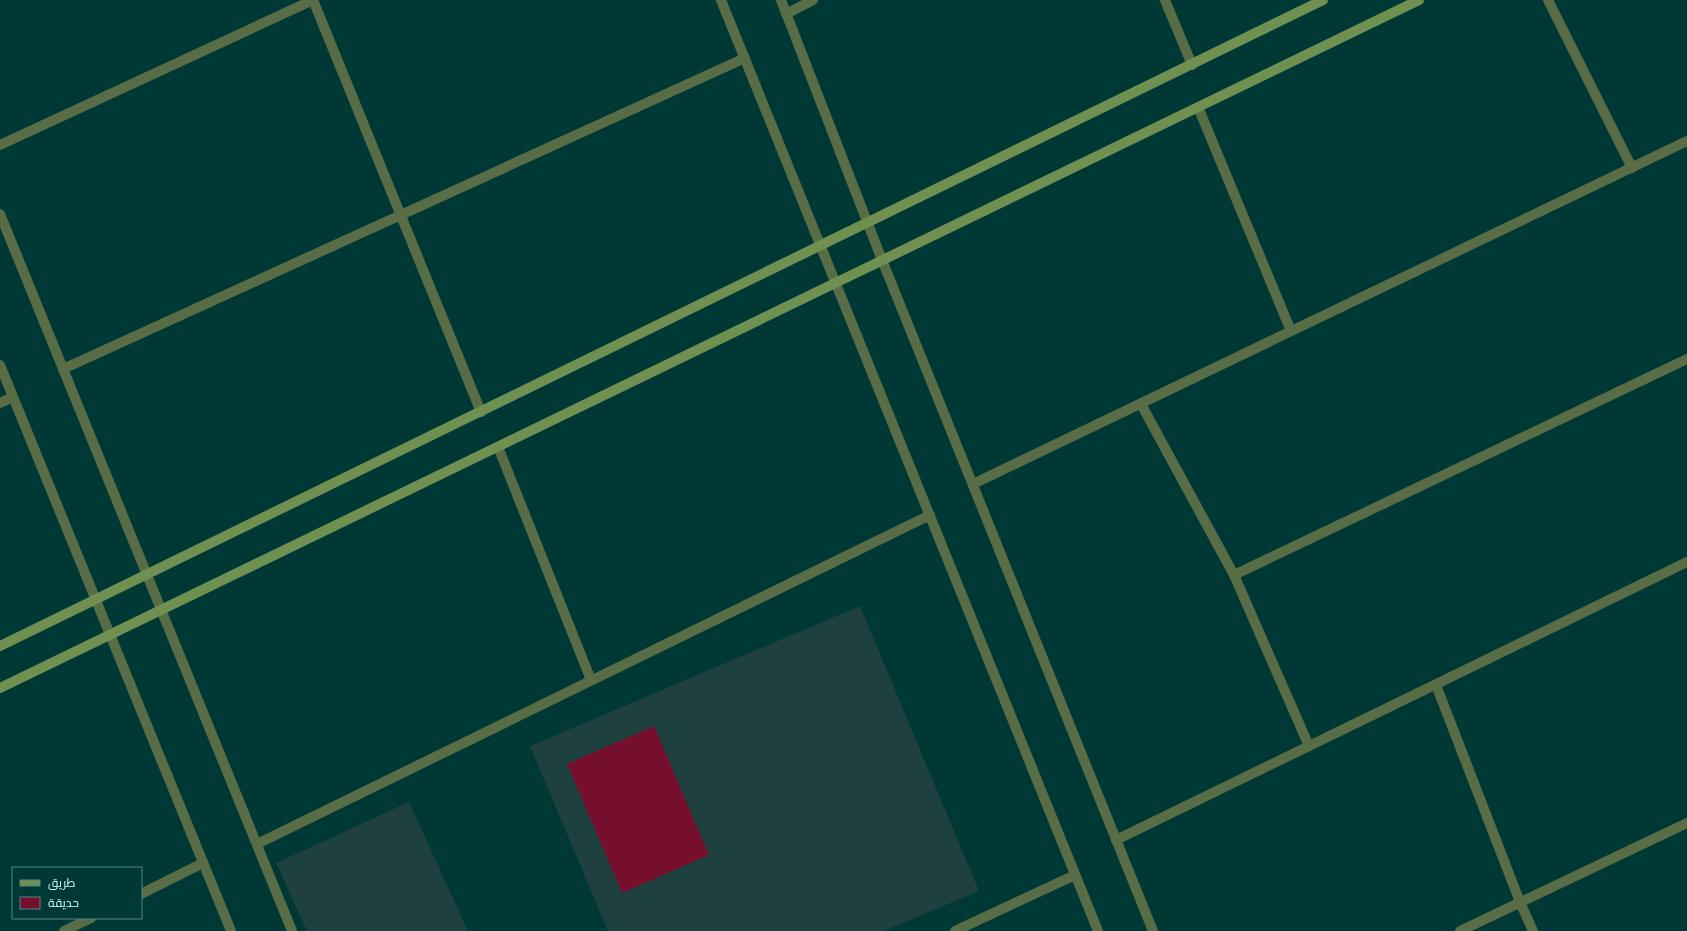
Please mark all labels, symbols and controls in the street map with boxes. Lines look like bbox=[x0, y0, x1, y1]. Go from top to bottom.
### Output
legend bbox=[12, 867, 142, 919]
text: طريق bbox=[48, 875, 76, 890]
text: حديقة bbox=[48, 895, 79, 910]

